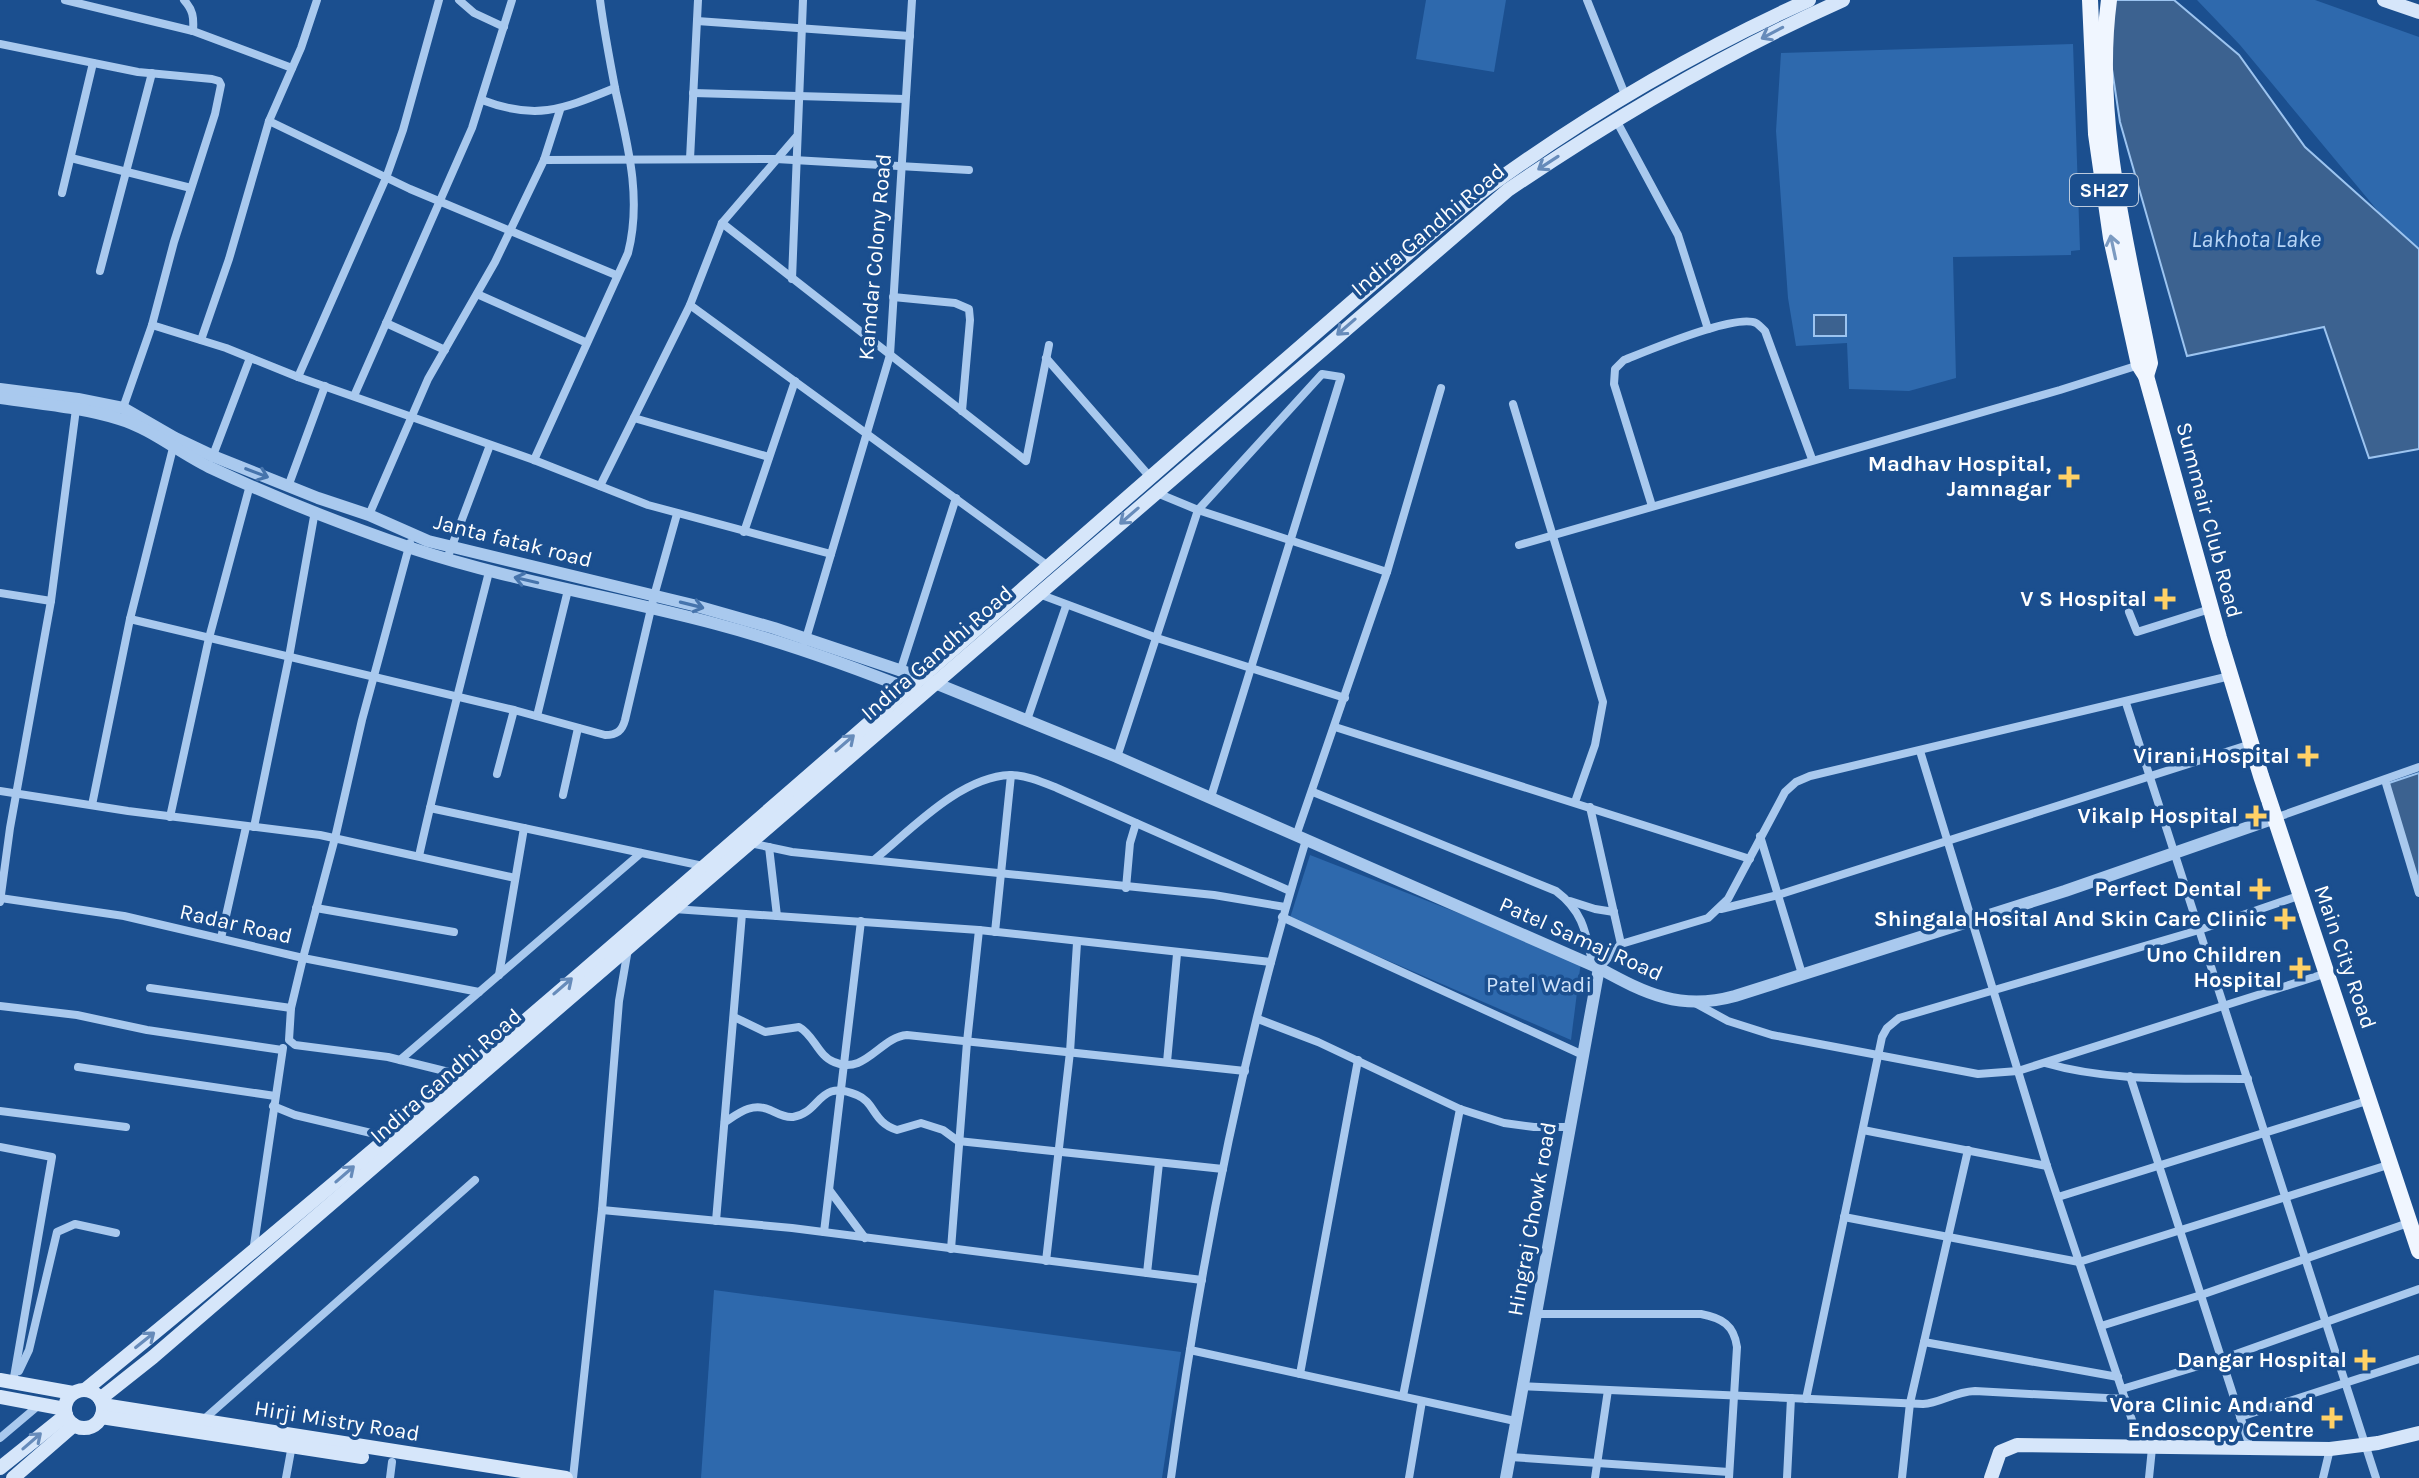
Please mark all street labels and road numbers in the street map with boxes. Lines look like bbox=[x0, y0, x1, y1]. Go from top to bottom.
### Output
street label: Kamdar Colony Road bbox=[853, 153, 897, 361]
street label: Indira Gandhi Road bbox=[1346, 158, 1510, 302]
road number: SH27 bbox=[2070, 174, 2138, 206]
street label: Summair Club Road bbox=[2170, 419, 2248, 621]
street label: Janta fatak road bbox=[431, 509, 595, 573]
street label: Indira Gandhi Road bbox=[856, 580, 1018, 726]
street label: Main City Road bbox=[2308, 882, 2382, 1032]
street label: Patel Samaj Road bbox=[1495, 891, 1667, 987]
street label: Radar Road bbox=[177, 898, 295, 950]
street label: Indira Gandhi Road bbox=[365, 1003, 527, 1149]
street label: Hingraj Chowk road bbox=[1502, 1120, 1562, 1318]
street label: Hirji Mistry Road bbox=[253, 1395, 421, 1447]

